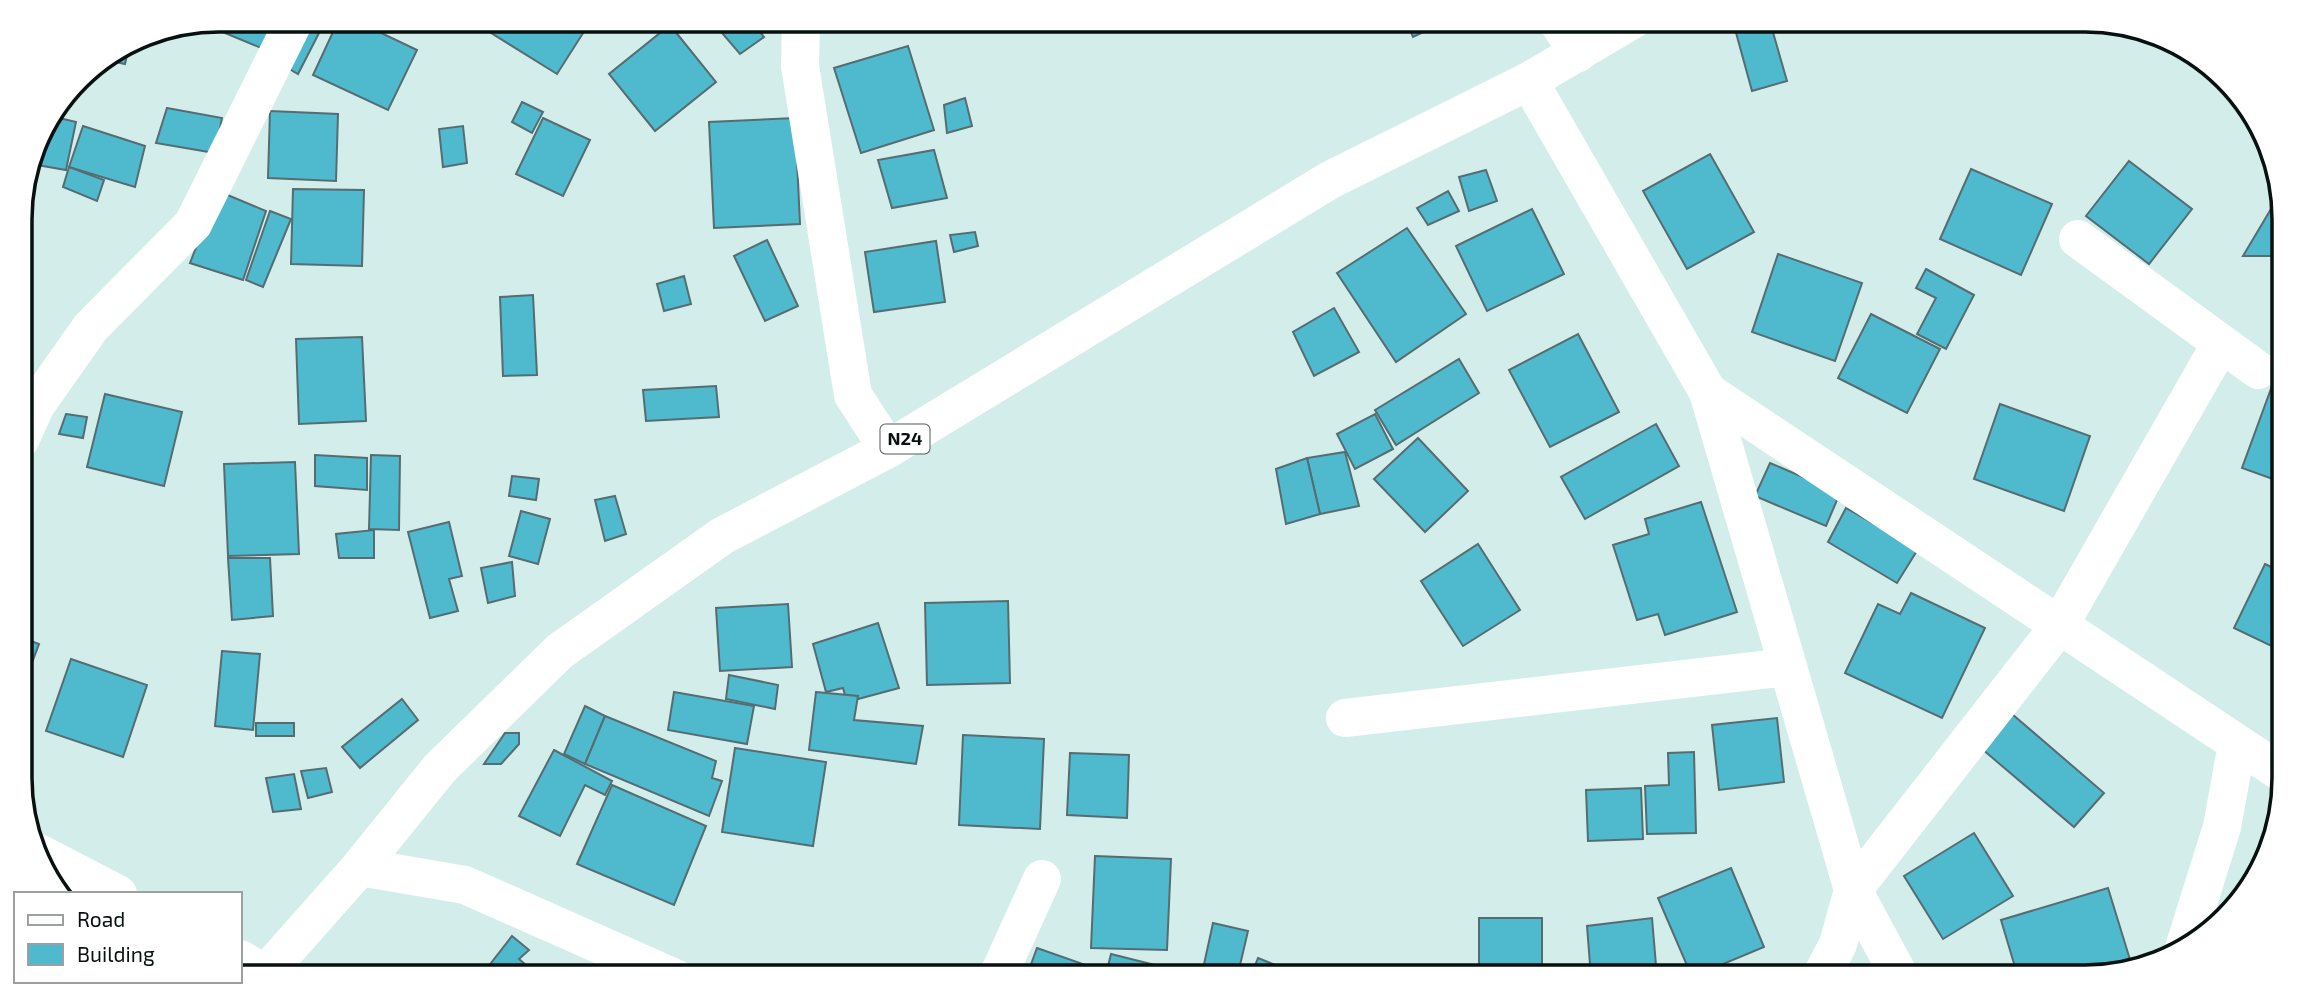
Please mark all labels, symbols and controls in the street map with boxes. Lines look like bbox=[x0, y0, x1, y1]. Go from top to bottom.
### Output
road number: N24 bbox=[880, 424, 930, 454]
legend bbox=[14, 892, 242, 983]
text: Road bbox=[77, 906, 125, 931]
text: Building bbox=[77, 941, 155, 966]

